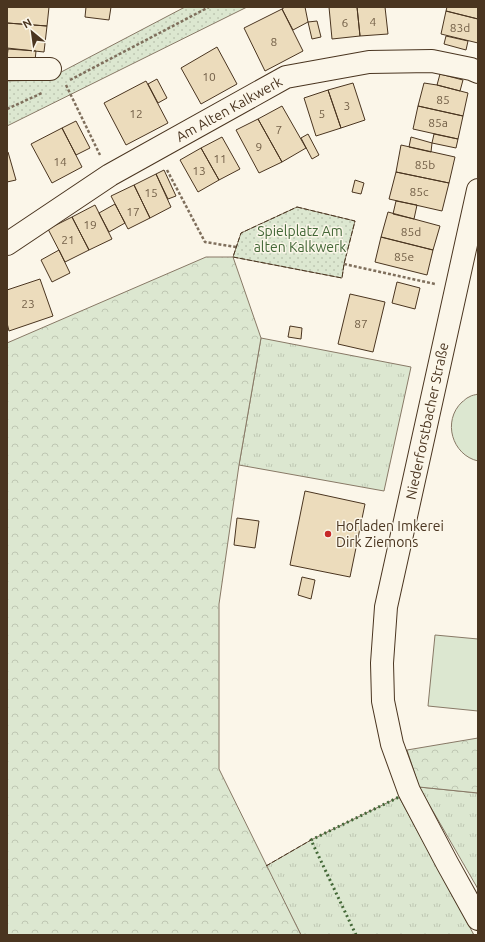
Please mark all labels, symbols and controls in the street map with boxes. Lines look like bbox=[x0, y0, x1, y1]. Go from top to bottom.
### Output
north arrow bbox=[12, 12, 52, 52]
house number: 4 bbox=[370, 15, 377, 28]
text: N bbox=[21, 16, 34, 30]
house number: 6 bbox=[342, 16, 349, 29]
house number: 83d bbox=[450, 21, 470, 34]
house number: 8 bbox=[271, 35, 278, 48]
house number: 10 bbox=[202, 70, 216, 83]
street label: Am Alten Kalkwerk bbox=[173, 73, 285, 145]
house number: 85 bbox=[436, 93, 450, 106]
house number: 3 bbox=[344, 99, 350, 112]
house number: 12 bbox=[129, 107, 143, 120]
house number: 5 bbox=[319, 107, 325, 120]
house number: 85a bbox=[428, 116, 448, 129]
house number: 7 bbox=[276, 123, 282, 136]
house number: 9 bbox=[256, 140, 262, 153]
house number: 11 bbox=[213, 152, 227, 165]
house number: 14 bbox=[53, 155, 67, 168]
house number: 85b bbox=[415, 158, 435, 171]
house number: 13 bbox=[192, 164, 206, 177]
house number: 85c bbox=[409, 185, 429, 198]
house number: 15 bbox=[144, 186, 158, 199]
house number: 17 bbox=[126, 205, 140, 218]
house number: 19 bbox=[83, 218, 97, 231]
park label: Spielplatz Am alten Kalkwerk bbox=[254, 223, 346, 255]
house number: 85d bbox=[401, 225, 421, 238]
house number: 21 bbox=[61, 233, 75, 246]
house number: 85e bbox=[394, 250, 414, 263]
house number: 23 bbox=[21, 297, 35, 310]
house number: 87 bbox=[354, 317, 368, 330]
street label: Niederforstbacher Straße bbox=[403, 341, 451, 501]
place label: Hofladen Imkerei Dirk Ziemons bbox=[336, 518, 444, 550]
marker: Hofladen Imkerei Dirk Ziemons bbox=[323, 529, 333, 539]

